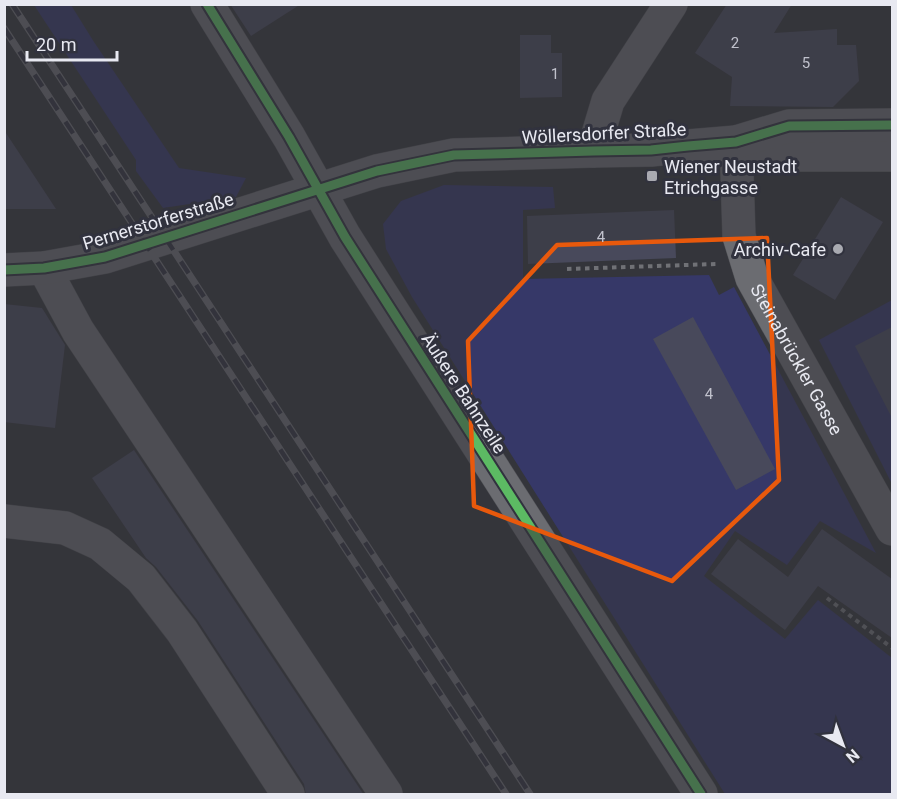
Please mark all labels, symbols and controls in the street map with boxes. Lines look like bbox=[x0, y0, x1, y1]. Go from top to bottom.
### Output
scale bar bbox=[27, 24, 117, 62]
text: 20 m bbox=[36, 34, 76, 55]
house number: 2 bbox=[731, 34, 739, 52]
house number: 5 bbox=[802, 54, 810, 72]
house number: 1 bbox=[551, 65, 559, 83]
street label: Wöllersdorfer Straße bbox=[521, 118, 687, 148]
place label: Wiener Neustadt Etrichgasse bbox=[664, 156, 797, 198]
marker: Wiener Neustadt Etrichgasse bbox=[645, 169, 659, 183]
street label: Pernerstorferstraße bbox=[80, 188, 236, 254]
house number: 4 bbox=[597, 228, 606, 246]
place label: Archiv-Cafe bbox=[734, 239, 826, 260]
marker: Archiv-Cafe bbox=[831, 242, 845, 256]
street label: Steinabrückler Gasse bbox=[747, 280, 848, 438]
street label: Äußere Bahnzeile bbox=[417, 329, 511, 457]
house number: 4 bbox=[705, 385, 714, 403]
north arrow bbox=[813, 715, 873, 775]
text: N bbox=[842, 745, 863, 767]

